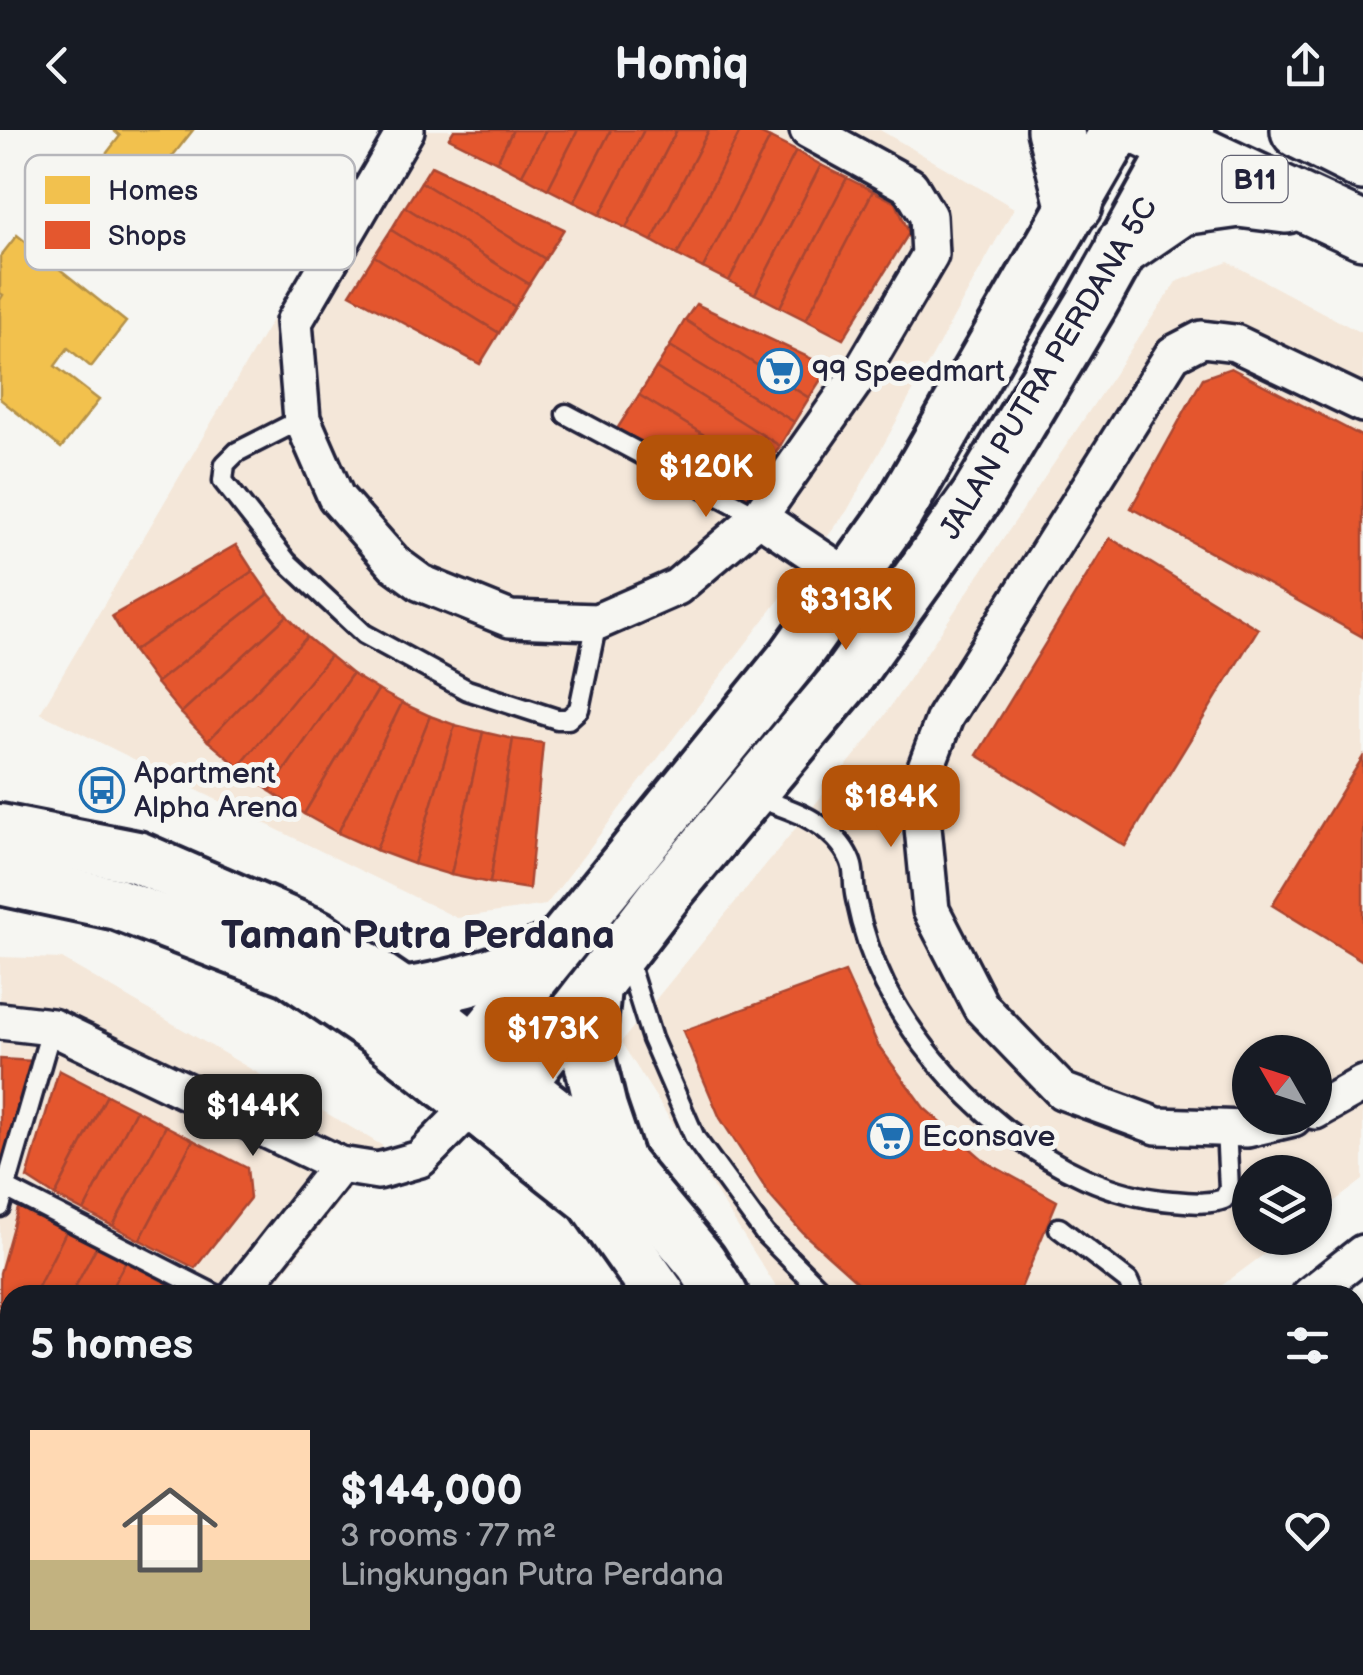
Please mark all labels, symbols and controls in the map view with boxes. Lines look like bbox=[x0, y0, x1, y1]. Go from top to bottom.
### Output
icon: back bbox=[30, 38, 85, 93]
text: Homiq bbox=[614, 38, 749, 93]
icon: share bbox=[1278, 38, 1333, 93]
legend bbox=[25, 155, 355, 270]
road number: B11 bbox=[1222, 156, 1288, 202]
text: Homes bbox=[108, 175, 198, 208]
street label: JALAN PUTRA PERDANA 5C bbox=[932, 191, 1165, 546]
text: Shops bbox=[108, 220, 187, 253]
supermarket icon: 99 Speedmart bbox=[757, 348, 803, 394]
place label: 99 Speedmart bbox=[812, 354, 1005, 390]
pin: $120K bbox=[636, 435, 776, 520]
text: $120K bbox=[659, 448, 753, 487]
pin: $313K bbox=[776, 568, 916, 653]
text: $313K bbox=[799, 581, 893, 620]
place label: Apartment Alpha Arena bbox=[134, 756, 298, 826]
pin: $184K bbox=[821, 765, 961, 850]
bus stop icon: Apartment Alpha Arena bbox=[79, 767, 125, 813]
text: $184K bbox=[844, 778, 938, 817]
district label: Taman Putra Perdana bbox=[221, 912, 615, 960]
pin: $173K bbox=[483, 997, 623, 1082]
text: $173K bbox=[507, 1010, 599, 1049]
north arrow bbox=[1232, 1035, 1332, 1135]
map controls bbox=[1232, 1035, 1332, 1255]
pin: $144K bbox=[183, 1074, 323, 1159]
text: $144K bbox=[206, 1087, 300, 1126]
supermarket icon: Econsave bbox=[867, 1113, 913, 1159]
place label: Econsave bbox=[922, 1119, 1055, 1155]
button: layers bbox=[1232, 1155, 1332, 1255]
icon: filters bbox=[1280, 1318, 1335, 1373]
text: 5 homes bbox=[30, 1320, 193, 1371]
text: $144,000 bbox=[340, 1466, 523, 1517]
icon: home bbox=[110, 1470, 230, 1590]
icon: heart bbox=[1280, 1503, 1335, 1558]
text: 3 rooms · 77 m² bbox=[340, 1517, 556, 1556]
text: Lingkungan Putra Perdana bbox=[340, 1556, 724, 1595]

